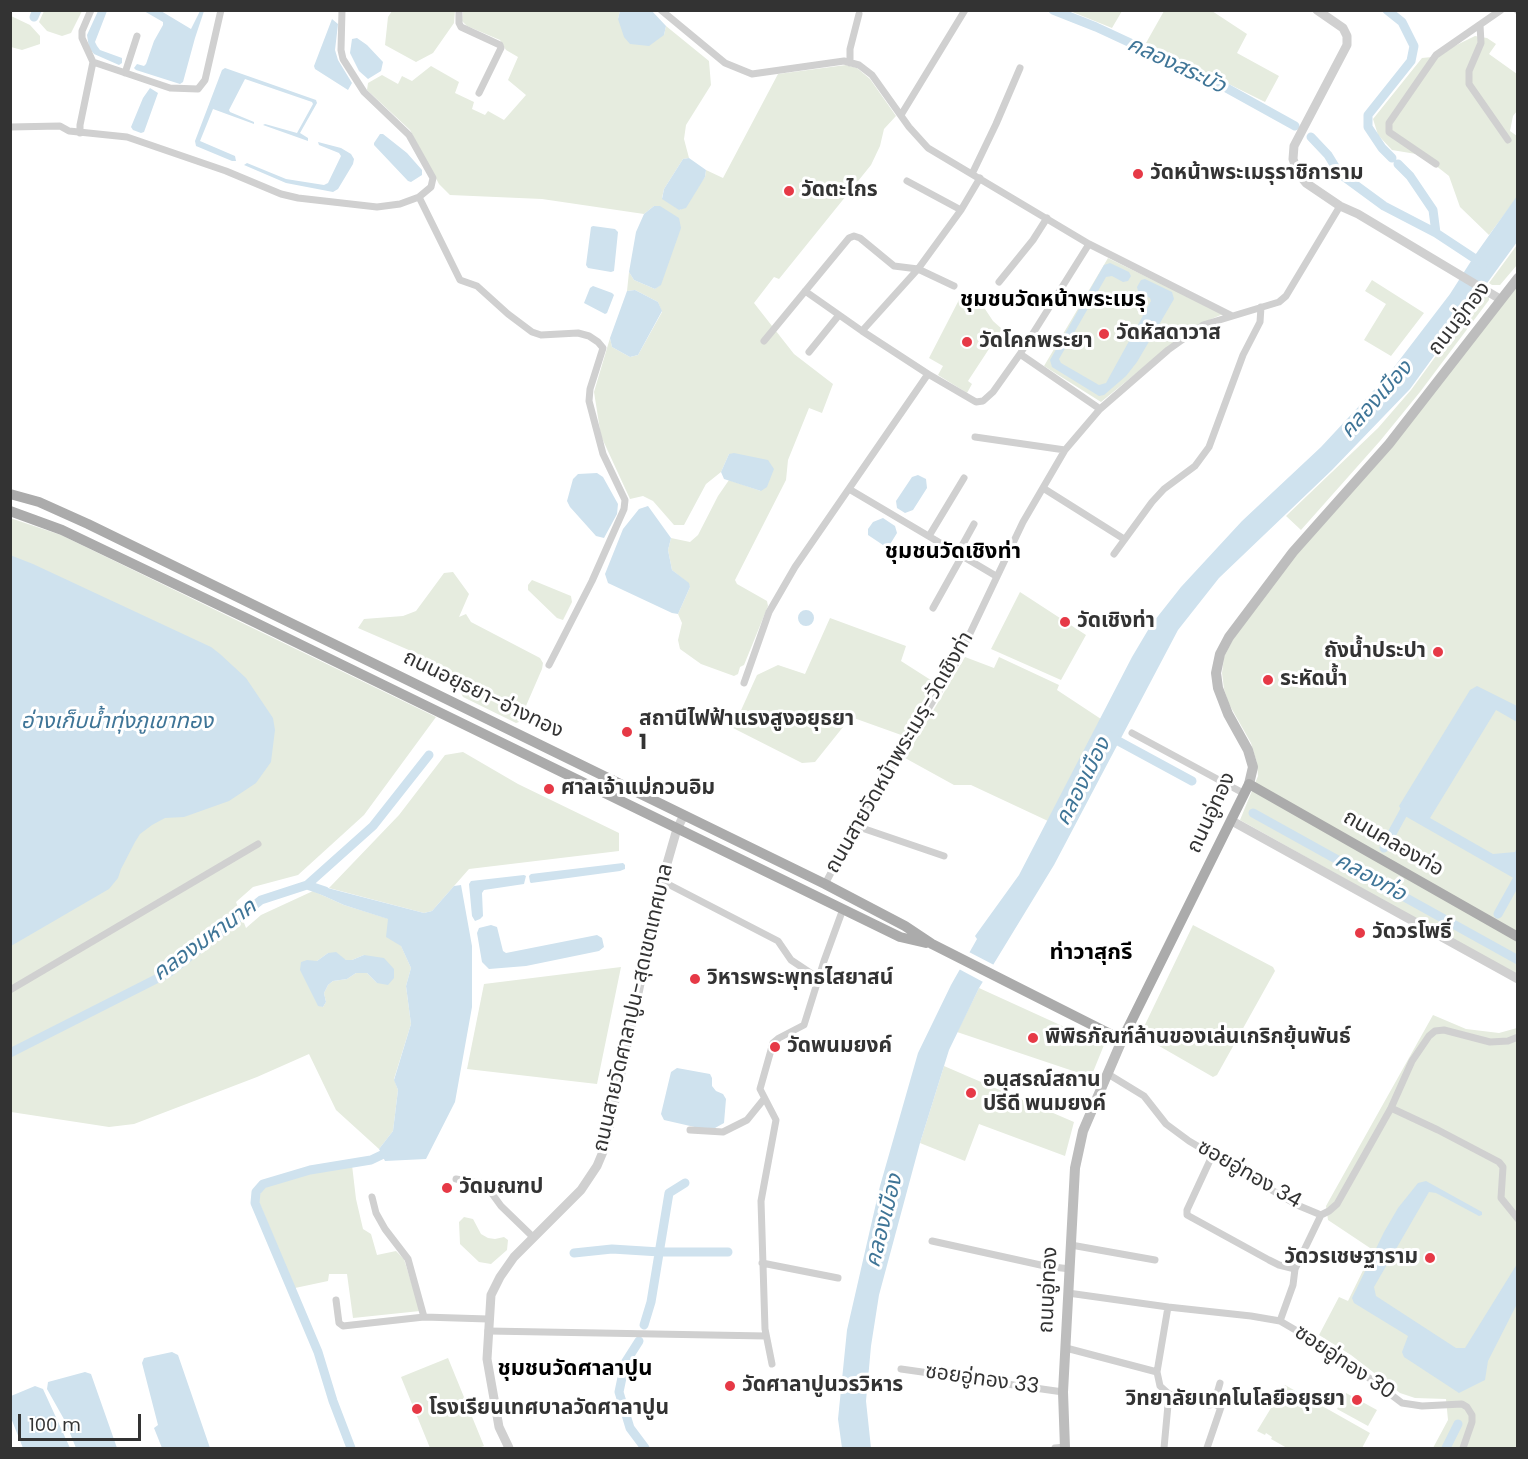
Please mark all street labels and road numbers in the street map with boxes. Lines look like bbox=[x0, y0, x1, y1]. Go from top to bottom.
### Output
street label: ถนนอู่ทอง bbox=[1423, 277, 1497, 361]
street label: ถนนสายวัดหน้าพระเมรุ-วัดเชิงท่า bbox=[820, 628, 980, 878]
street label: ถนนอยุธยา-อ่างทอง bbox=[399, 645, 567, 745]
street label: ถนนอู่ทอง bbox=[1182, 768, 1242, 858]
street label: ถนนคลองท่อ bbox=[1338, 805, 1448, 883]
street label: ถนนสายวัดศาลาปูน-สุดเขตเทศบาล bbox=[589, 861, 679, 1155]
street label: ซอยอู่ทอง 34 bbox=[1193, 1135, 1305, 1215]
street label: ถนนอู่ทอง bbox=[1034, 1246, 1064, 1334]
street label: ซอยอู่ทอง 30 bbox=[1289, 1320, 1399, 1406]
street label: ซอยอู่ทอง 33 bbox=[923, 1360, 1041, 1400]

